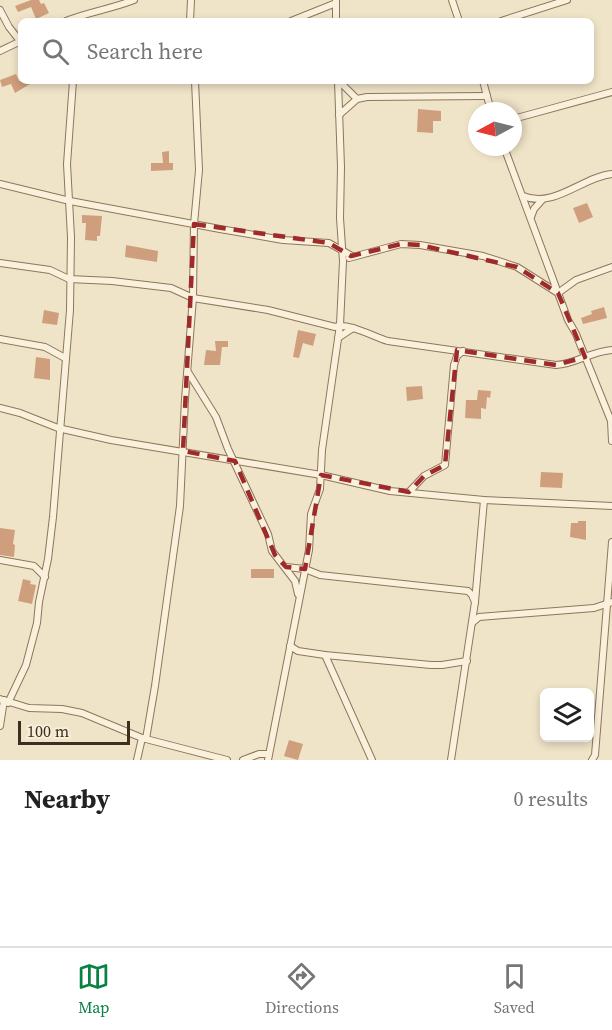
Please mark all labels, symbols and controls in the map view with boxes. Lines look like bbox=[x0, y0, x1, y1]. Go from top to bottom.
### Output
search box bbox=[18, 18, 594, 84]
icon: search bbox=[39, 35, 72, 68]
text: Search here bbox=[87, 36, 203, 66]
north arrow bbox=[468, 102, 522, 156]
map controls bbox=[540, 688, 594, 742]
button: layers bbox=[540, 688, 594, 742]
scale bar bbox=[18, 718, 130, 746]
text: 100 m bbox=[27, 720, 69, 742]
text: Nearby bbox=[24, 781, 110, 817]
text: 0 results bbox=[513, 785, 588, 813]
tab: Map bbox=[77, 960, 110, 1018]
tab: Directions bbox=[265, 960, 339, 1018]
tab: Saved bbox=[494, 960, 535, 1018]

